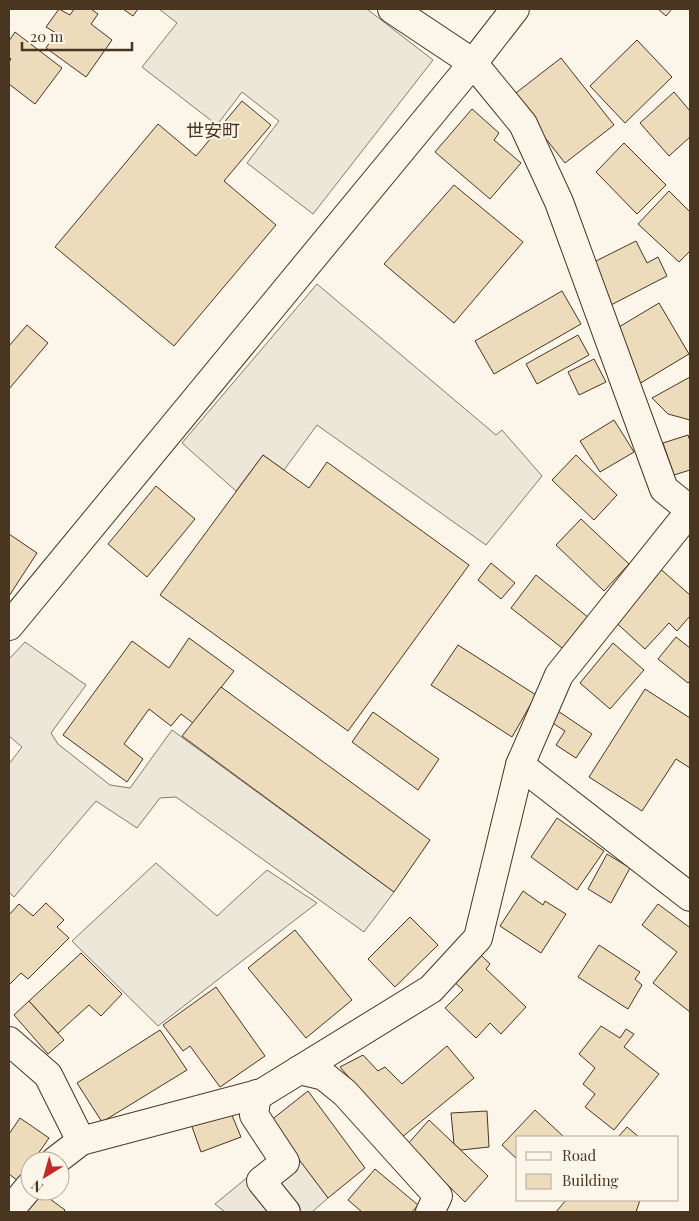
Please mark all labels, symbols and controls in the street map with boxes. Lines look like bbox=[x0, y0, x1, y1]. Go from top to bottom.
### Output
scale bar bbox=[22, 20, 132, 52]
text: 20 m bbox=[30, 26, 64, 46]
district label: 世安町 bbox=[186, 118, 240, 142]
legend bbox=[516, 1136, 679, 1201]
text: Road bbox=[562, 1145, 596, 1165]
north arrow bbox=[20, 1151, 70, 1201]
text: Building bbox=[562, 1170, 619, 1190]
text: N bbox=[27, 1176, 47, 1197]

